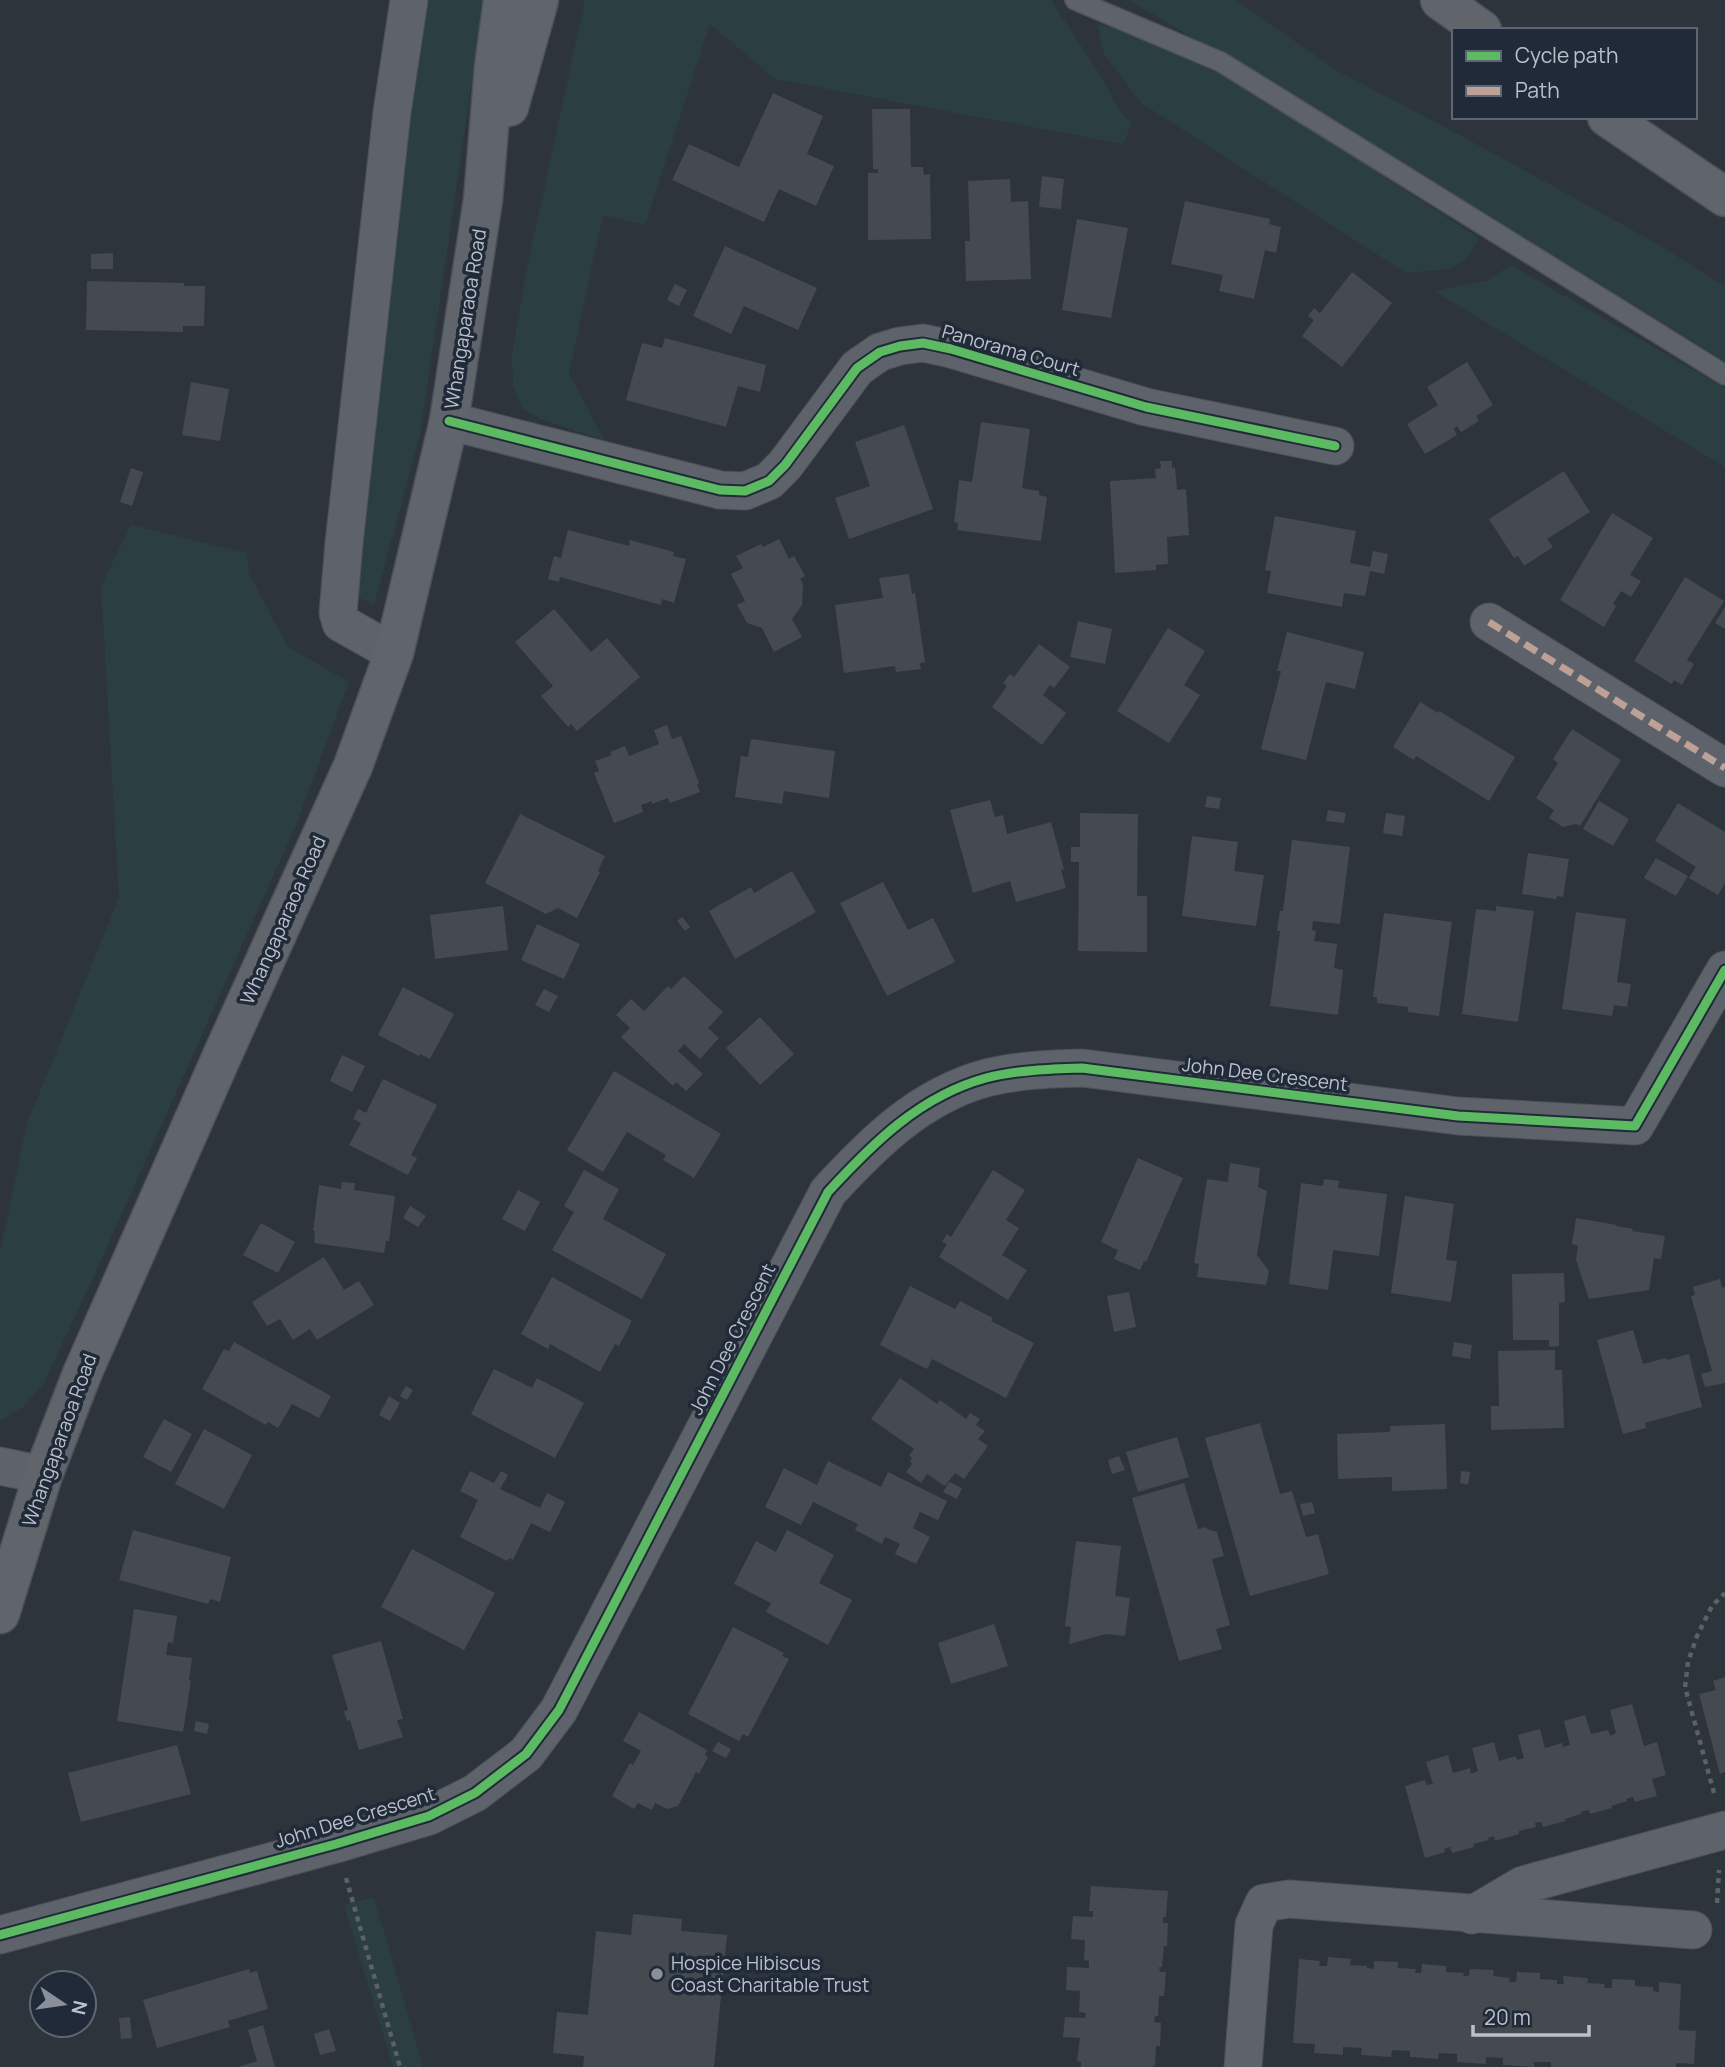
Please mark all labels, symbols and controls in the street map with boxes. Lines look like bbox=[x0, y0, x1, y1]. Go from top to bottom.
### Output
legend bbox=[1452, 28, 1697, 119]
text: Cycle path bbox=[1515, 41, 1618, 69]
text: Path bbox=[1515, 76, 1560, 104]
street label: Whangaparaoa Road bbox=[438, 227, 492, 411]
street label: Panorama Court bbox=[939, 318, 1083, 382]
street label: Whangaparaoa Road bbox=[234, 832, 332, 1008]
street label: John Dee Crescent bbox=[1181, 1051, 1349, 1097]
street label: John Dee Crescent bbox=[683, 1259, 781, 1419]
street label: Whangaparaoa Road bbox=[16, 1350, 102, 1530]
street label: John Dee Crescent bbox=[272, 1780, 438, 1854]
place label: Hospice Hibiscus Coast Charitable Trust bbox=[671, 1950, 869, 1998]
marker: Hospice Hibiscus Coast Charitable Trust bbox=[649, 1966, 665, 1982]
north arrow bbox=[28, 1969, 98, 2039]
scale bar bbox=[1473, 1994, 1588, 2038]
text: N bbox=[65, 1998, 94, 2017]
text: 20 m bbox=[1484, 2003, 1531, 2031]

